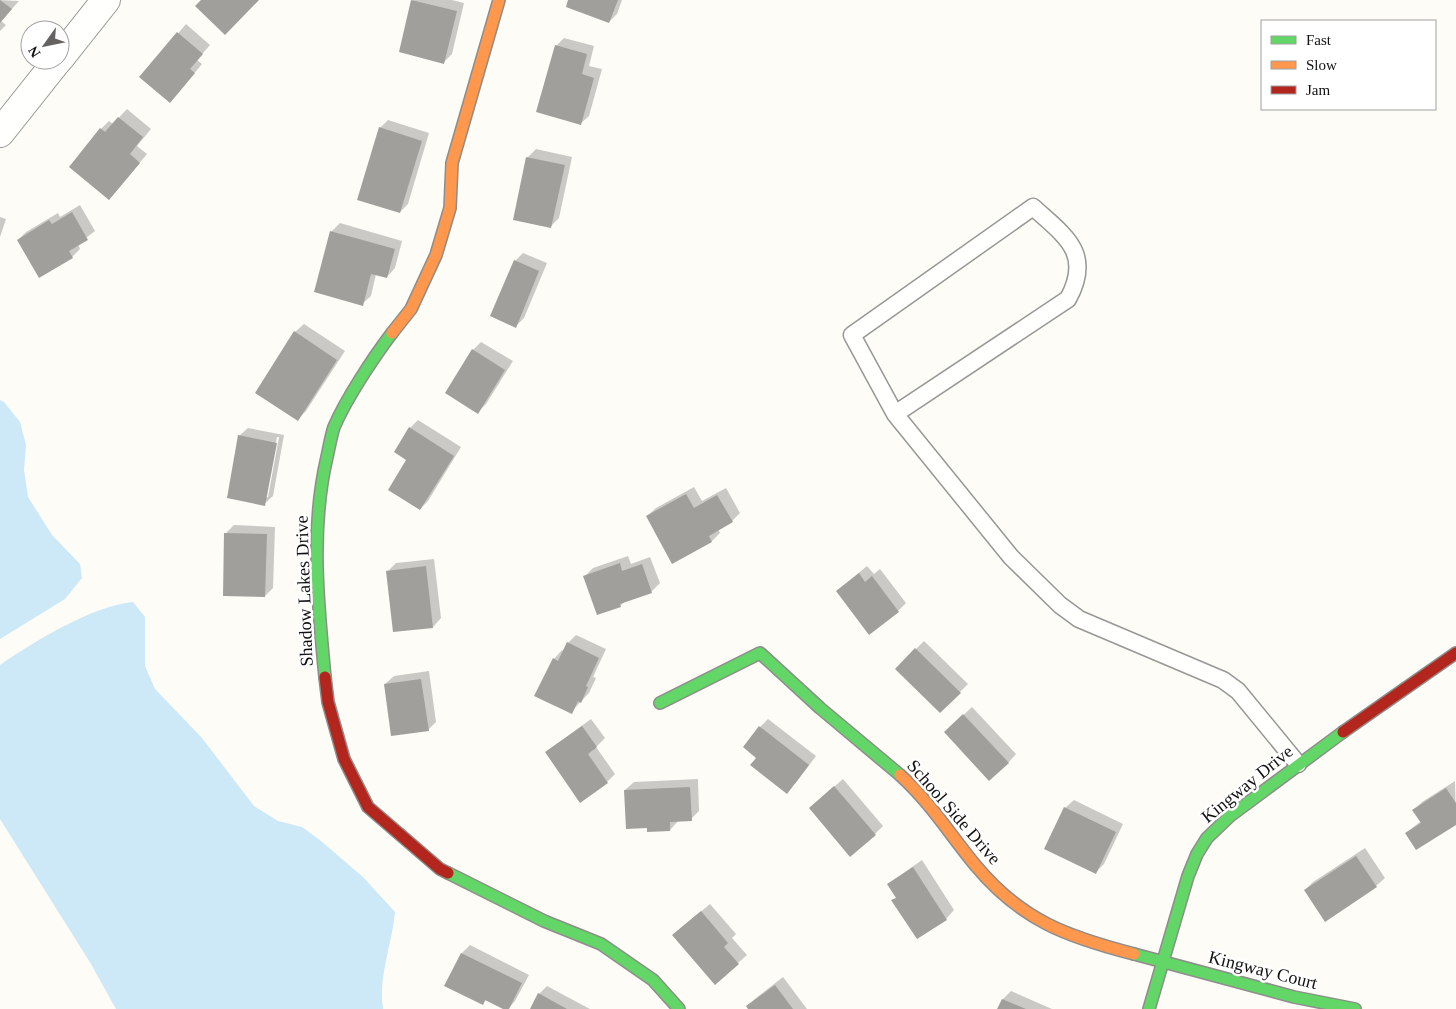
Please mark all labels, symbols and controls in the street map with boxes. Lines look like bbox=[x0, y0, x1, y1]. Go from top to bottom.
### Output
north arrow bbox=[20, 20, 70, 70]
legend bbox=[1261, 20, 1436, 110]
text: Fast bbox=[1306, 32, 1332, 48]
text: N bbox=[25, 43, 44, 60]
text: Slow bbox=[1306, 57, 1337, 73]
text: Jam bbox=[1306, 82, 1330, 98]
street label: Shadow Lakes Drive bbox=[291, 515, 317, 667]
street label: Kingway Drive bbox=[1197, 741, 1297, 827]
street label: School Side Drive bbox=[903, 756, 1005, 868]
street label: Kingway Court bbox=[1206, 947, 1320, 993]

